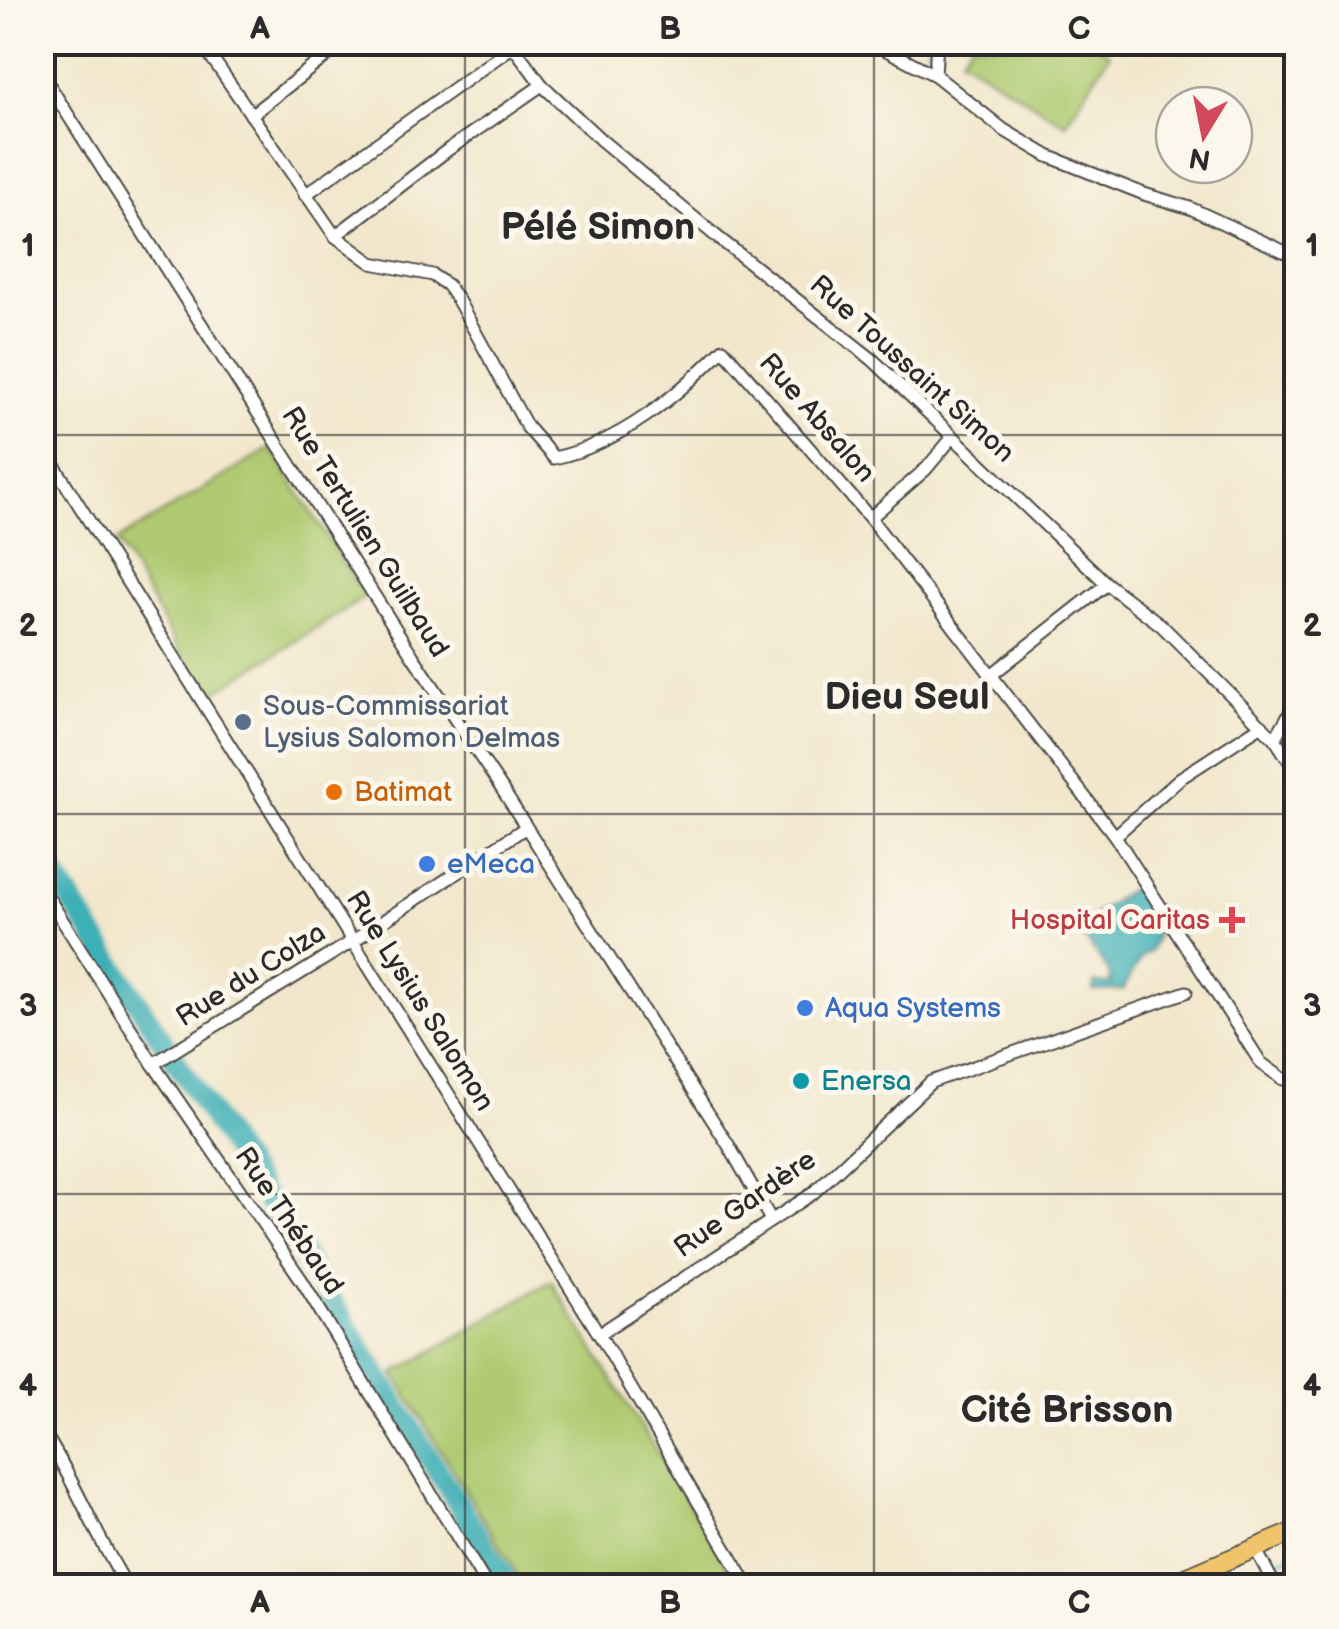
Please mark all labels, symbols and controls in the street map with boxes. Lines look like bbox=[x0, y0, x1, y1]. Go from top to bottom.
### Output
text: A bbox=[249, 10, 270, 49]
text: B bbox=[659, 10, 681, 49]
text: C bbox=[1068, 10, 1090, 49]
north arrow bbox=[1154, 85, 1254, 185]
text: N bbox=[1187, 140, 1213, 176]
district label: Pélé Simon bbox=[501, 205, 695, 250]
text: 1 bbox=[21, 227, 35, 266]
text: 1 bbox=[1305, 227, 1319, 266]
street label: Rue Toussaint Simon bbox=[803, 268, 1021, 470]
street label: Rue Absalon bbox=[752, 347, 882, 489]
street label: Rue Tertulien Guilbaud bbox=[274, 401, 456, 663]
text: 2 bbox=[18, 607, 38, 646]
text: 2 bbox=[1302, 607, 1322, 646]
district label: Dieu Seul bbox=[825, 675, 989, 720]
place label: Sous-Commissariat Lysius Salomon Delmas bbox=[263, 690, 560, 755]
marker: Sous-Commissariat Lysius Salomon Delmas bbox=[232, 711, 254, 733]
place label: Batimat bbox=[354, 776, 452, 809]
marker: Batimat bbox=[323, 781, 345, 803]
place label: eMeca bbox=[447, 848, 535, 881]
marker: eMeca bbox=[416, 853, 438, 875]
street label: Rue Lysius Salomon bbox=[339, 885, 501, 1117]
place label: Hospital Caritas bbox=[1010, 904, 1210, 937]
marker: Hospital Caritas bbox=[1219, 907, 1245, 933]
street label: Rue du Colza bbox=[170, 916, 332, 1034]
text: 3 bbox=[19, 987, 37, 1026]
text: 3 bbox=[1303, 987, 1321, 1026]
place label: Aqua Systems bbox=[825, 992, 1001, 1025]
marker: Aqua Systems bbox=[794, 997, 816, 1019]
place label: Enersa bbox=[821, 1065, 912, 1098]
marker: Enersa bbox=[790, 1070, 812, 1092]
street label: Rue Thébaud bbox=[228, 1141, 350, 1301]
street label: Rue Gardère bbox=[668, 1143, 822, 1265]
text: 4 bbox=[19, 1367, 38, 1406]
text: 4 bbox=[1303, 1367, 1322, 1406]
district label: Cité Brisson bbox=[961, 1388, 1173, 1433]
text: A bbox=[249, 1584, 270, 1623]
text: B bbox=[659, 1584, 681, 1623]
text: C bbox=[1068, 1584, 1090, 1623]

